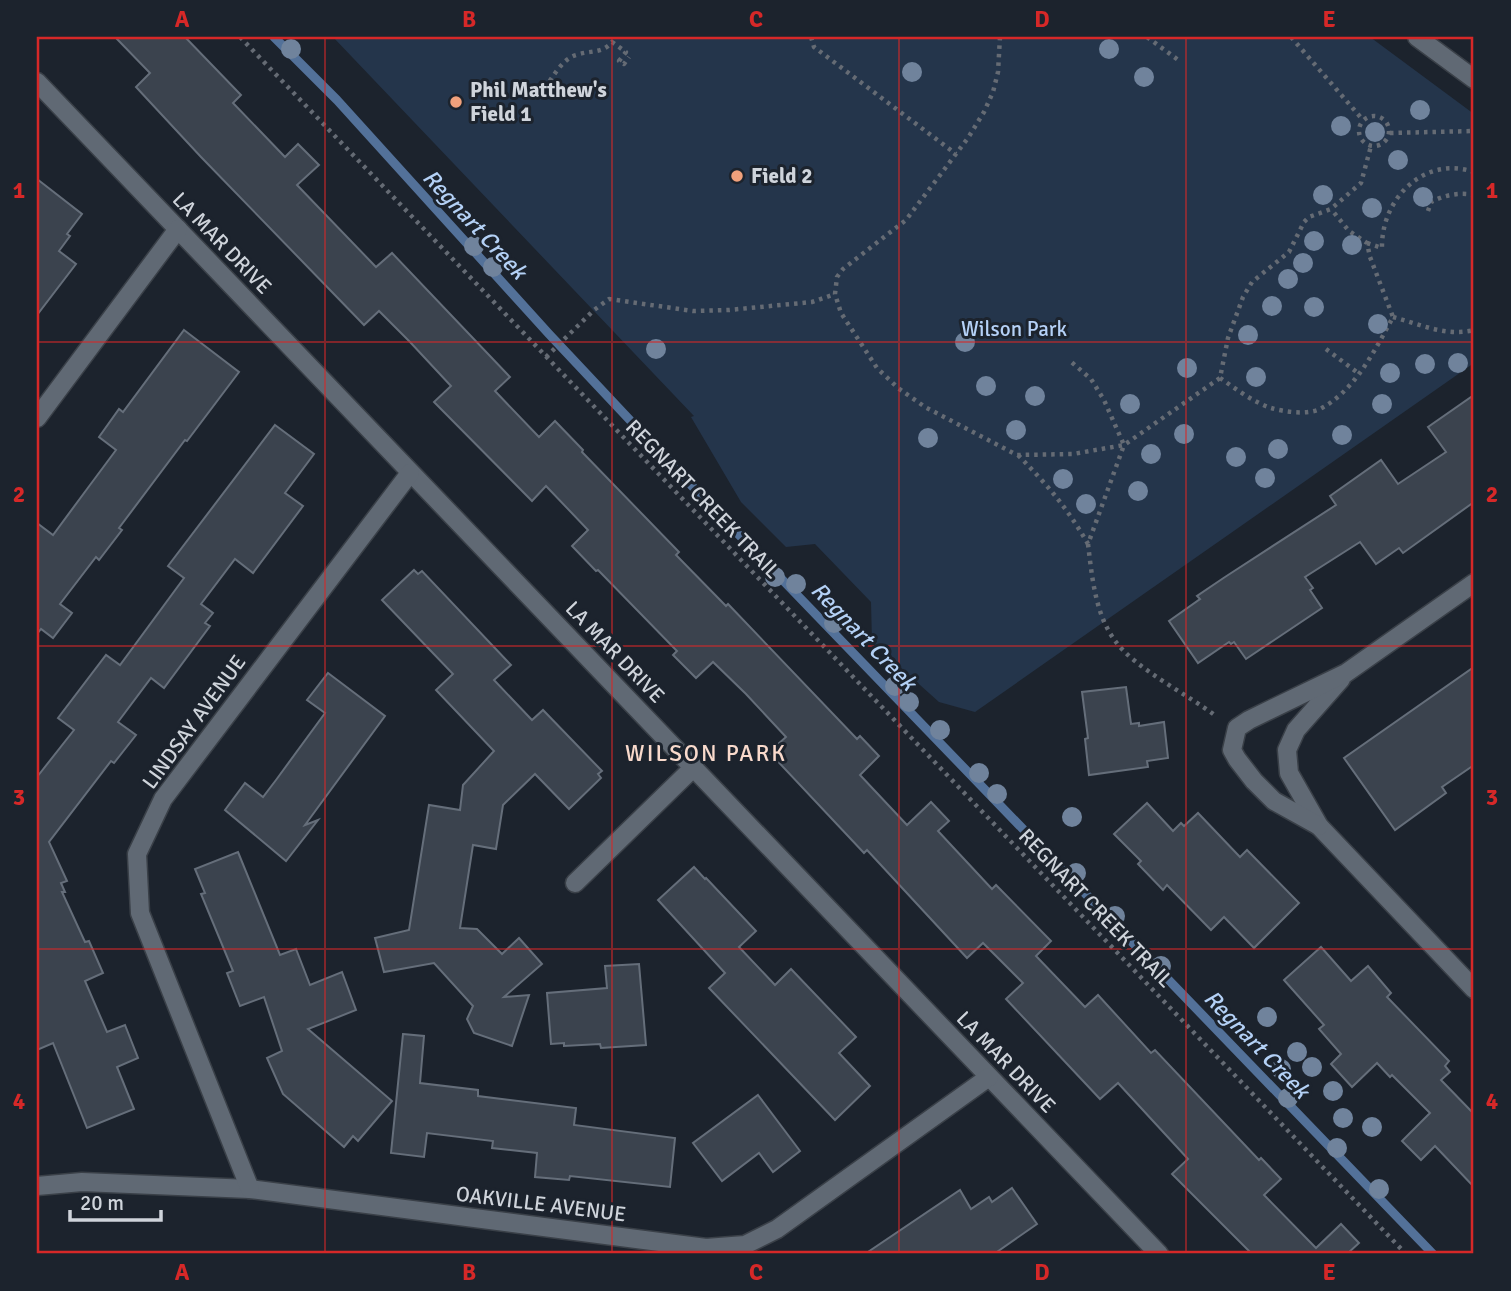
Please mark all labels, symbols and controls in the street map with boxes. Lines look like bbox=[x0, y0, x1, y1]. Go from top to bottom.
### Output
text: A bbox=[175, 5, 190, 34]
text: B bbox=[462, 5, 476, 34]
text: C bbox=[749, 5, 763, 34]
text: D bbox=[1034, 5, 1050, 34]
text: E bbox=[1322, 5, 1336, 34]
place label: Phil Matthew's Field 1 bbox=[470, 77, 607, 127]
marker: Phil Matthew's Field 1 bbox=[448, 94, 464, 110]
water label: Regnart Creek bbox=[416, 163, 535, 287]
place label: Field 2 bbox=[751, 163, 813, 189]
marker: Field 2 bbox=[729, 168, 745, 184]
text: 1 bbox=[13, 176, 25, 205]
text: 1 bbox=[1486, 176, 1498, 205]
street label: LA MAR DRIVE bbox=[167, 187, 277, 299]
park label: Wilson Park bbox=[961, 316, 1068, 342]
street label: REGNART CREEK TRAIL bbox=[620, 414, 786, 584]
text: 2 bbox=[13, 480, 25, 509]
text: 2 bbox=[1486, 480, 1498, 509]
water label: Regnart Creek bbox=[805, 576, 924, 699]
street label: LA MAR DRIVE bbox=[560, 596, 670, 708]
street label: LINDSAY AVENUE bbox=[137, 650, 251, 794]
district label: WILSON PARK bbox=[625, 739, 787, 768]
text: 3 bbox=[13, 783, 25, 812]
text: 3 bbox=[1486, 783, 1498, 812]
street label: REGNART CREEK TRAIL bbox=[1013, 823, 1179, 993]
water label: Regnart Creek bbox=[1198, 984, 1317, 1107]
street label: LA MAR DRIVE bbox=[951, 1006, 1061, 1118]
text: 4 bbox=[13, 1087, 25, 1116]
text: 4 bbox=[1486, 1087, 1498, 1116]
scale bar bbox=[70, 1179, 161, 1223]
street label: OAKVILLE AVENUE bbox=[455, 1181, 627, 1227]
text: 20 m bbox=[80, 1190, 124, 1216]
text: A bbox=[175, 1258, 190, 1287]
text: B bbox=[462, 1258, 476, 1287]
text: C bbox=[749, 1258, 763, 1287]
text: D bbox=[1034, 1258, 1050, 1287]
text: E bbox=[1322, 1258, 1336, 1287]

